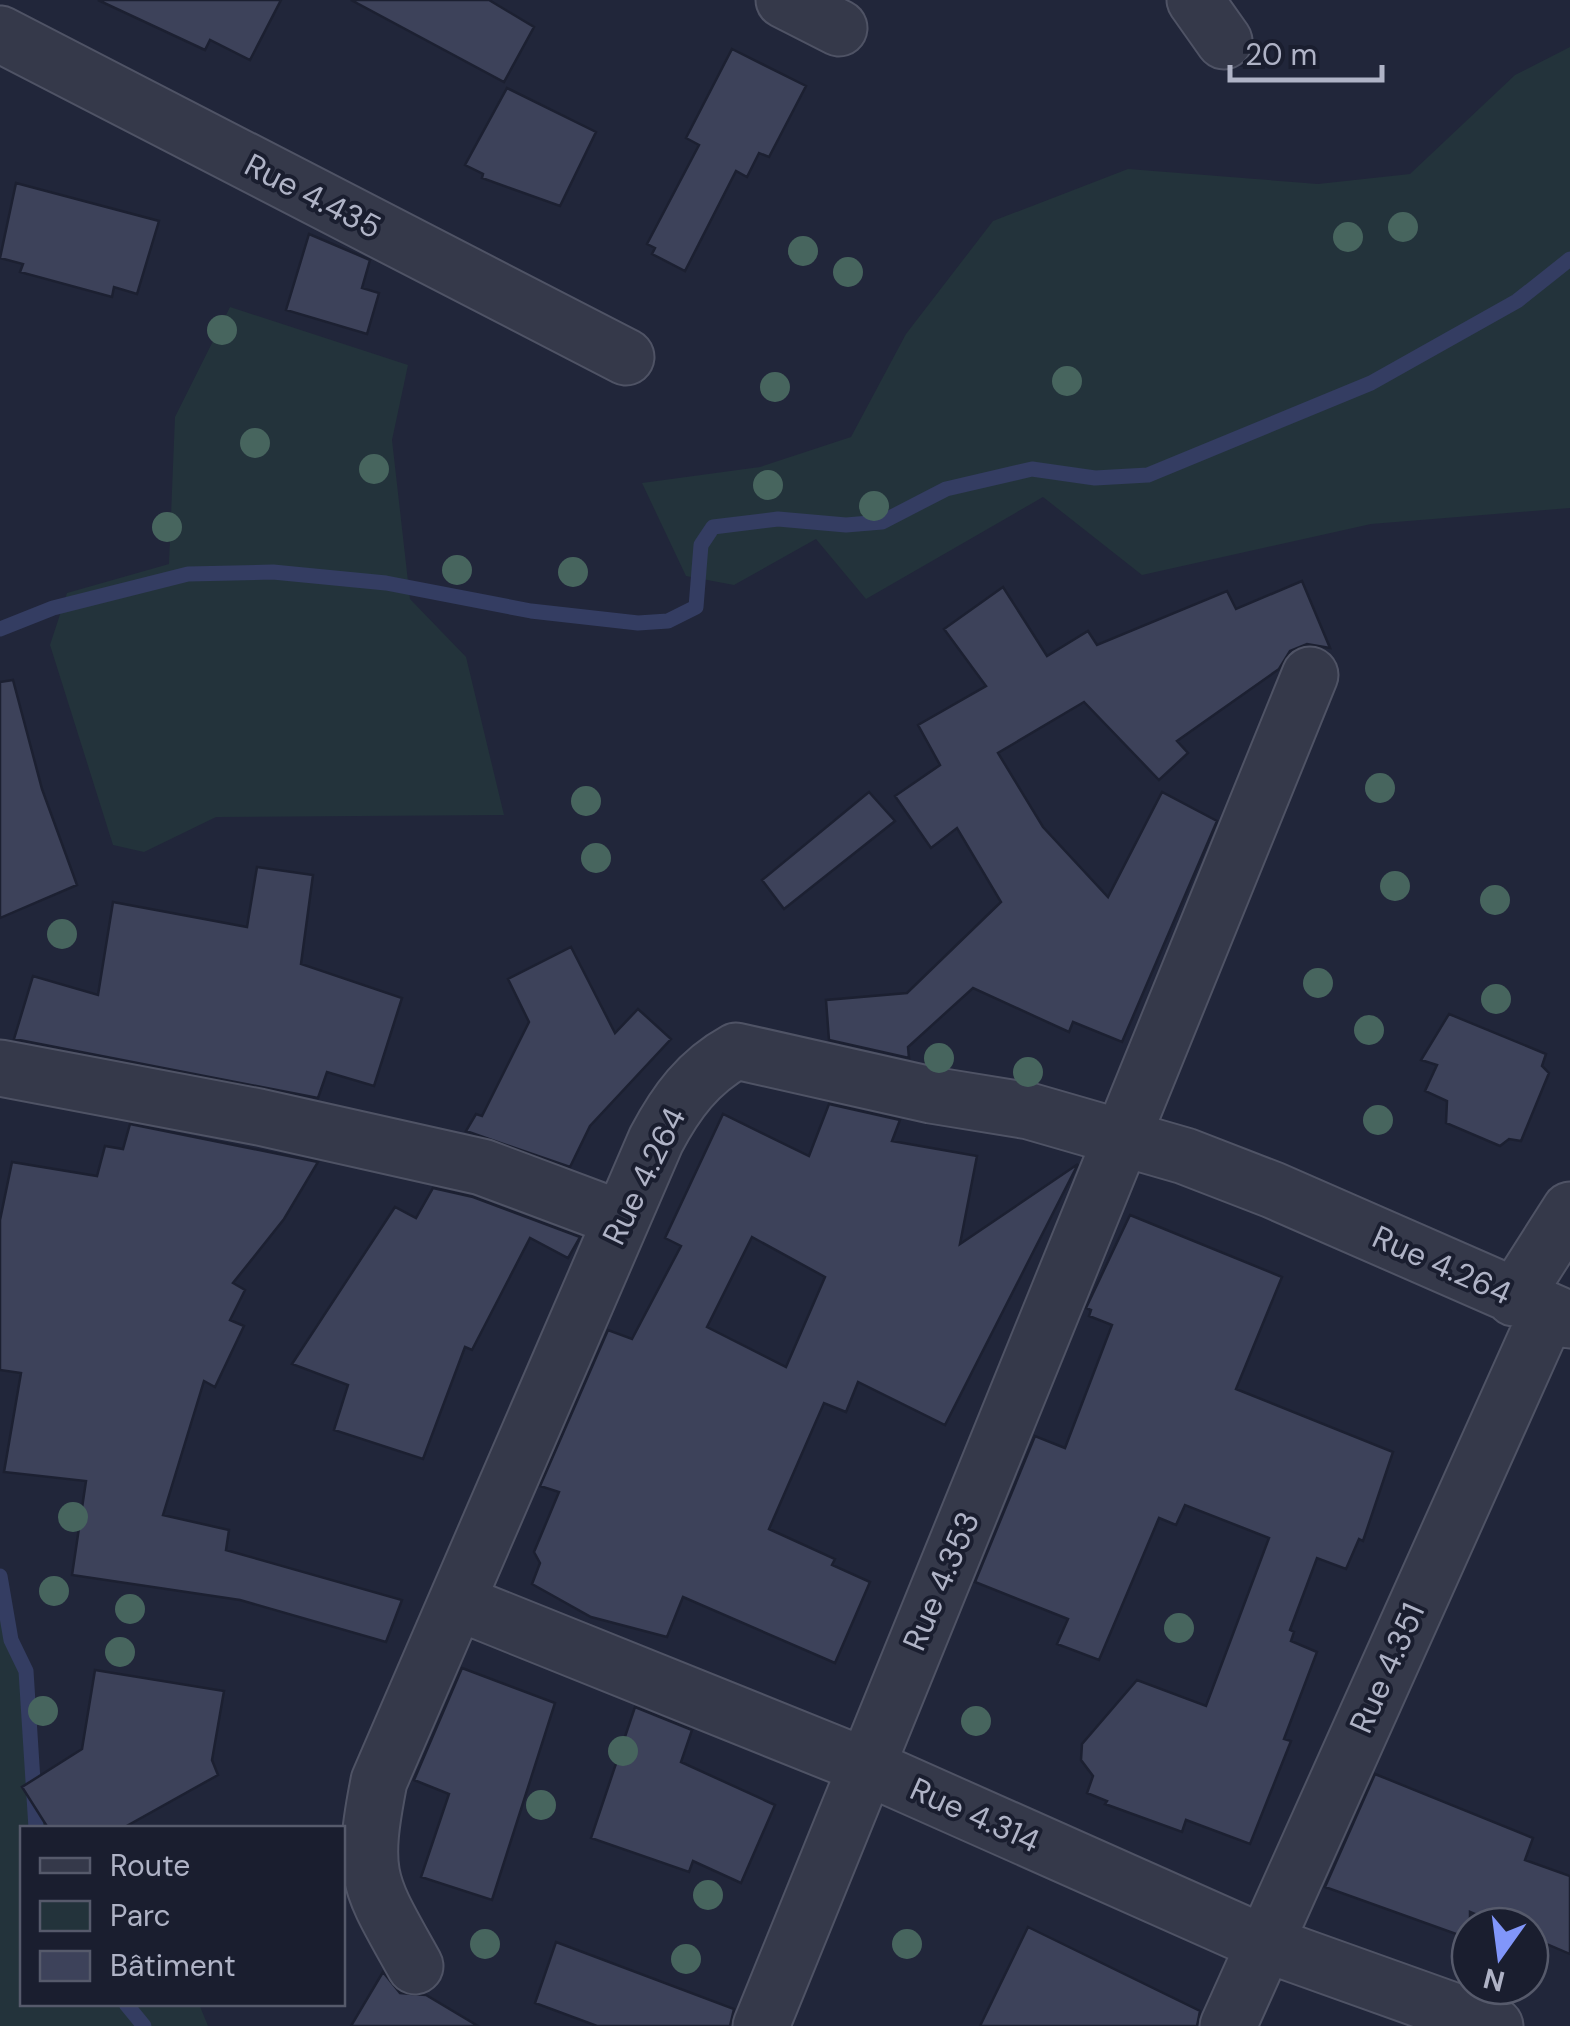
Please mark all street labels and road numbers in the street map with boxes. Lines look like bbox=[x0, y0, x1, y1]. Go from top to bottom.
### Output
street label: Rue 4.435 bbox=[238, 144, 388, 248]
street label: Rue 4.264 bbox=[593, 1100, 695, 1252]
street label: Rue 4.264 bbox=[1366, 1216, 1518, 1314]
street label: Rue 4.353 bbox=[893, 1505, 989, 1657]
street label: Rue 4.351 bbox=[1340, 1596, 1434, 1740]
street label: Rue 4.314 bbox=[904, 1768, 1046, 1862]

